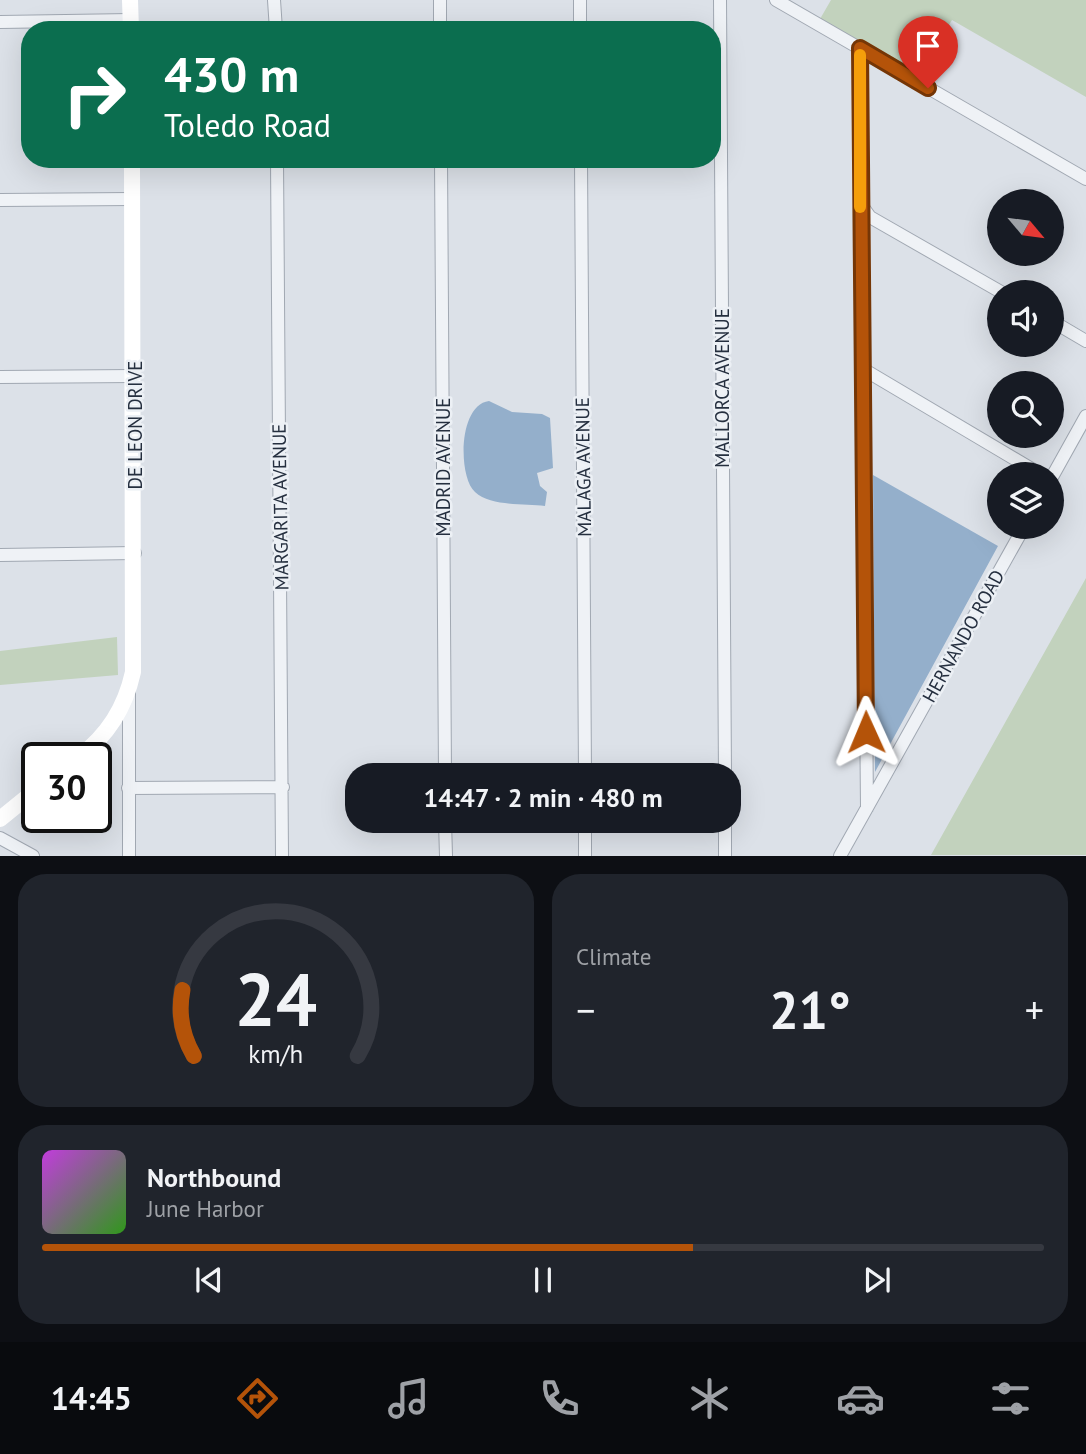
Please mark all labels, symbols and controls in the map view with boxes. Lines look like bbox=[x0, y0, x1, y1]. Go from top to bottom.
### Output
pin bbox=[898, 16, 958, 88]
icon: arrive bbox=[909, 27, 947, 65]
text: 430 m bbox=[164, 42, 299, 106]
icon: right bbox=[49, 49, 140, 140]
text: Toledo Road bbox=[164, 104, 331, 146]
north arrow bbox=[987, 189, 1064, 266]
map controls bbox=[987, 189, 1064, 539]
button: sound bbox=[987, 280, 1064, 357]
street label: MALLORCA AVENUE bbox=[710, 308, 734, 468]
street label: DE LEON DRIVE bbox=[123, 361, 147, 489]
button: search bbox=[987, 371, 1064, 448]
street label: MALAGA AVENUE bbox=[570, 397, 596, 537]
street label: MADRID AVENUE bbox=[431, 398, 455, 536]
street label: MARGARITA AVENUE bbox=[267, 423, 293, 591]
button: layers bbox=[987, 462, 1064, 539]
street label: HERNANDO ROAD bbox=[917, 565, 1009, 707]
position arrow bbox=[829, 695, 903, 769]
speed limit sign: 30 bbox=[21, 742, 112, 833]
text: 14:47 · 2 min · 480 m bbox=[423, 781, 663, 814]
text: Climate bbox=[576, 942, 651, 971]
text: 24 bbox=[235, 953, 317, 1047]
text: 21° bbox=[769, 976, 851, 1043]
text: − bbox=[576, 985, 595, 1034]
text: + bbox=[1025, 985, 1044, 1034]
text: km/h bbox=[249, 1038, 303, 1070]
text: Northbound bbox=[147, 1161, 281, 1194]
text: June Harbor bbox=[147, 1194, 264, 1223]
icon: previous bbox=[190, 1261, 228, 1299]
icon: pause bbox=[524, 1261, 562, 1299]
icon: next bbox=[858, 1261, 896, 1299]
icon: directions bbox=[233, 1374, 282, 1423]
icon: music bbox=[384, 1374, 433, 1423]
icon: phone bbox=[535, 1374, 584, 1423]
icon: climate bbox=[685, 1374, 734, 1423]
icon: car bbox=[836, 1374, 885, 1423]
icon: filters bbox=[986, 1374, 1035, 1423]
text: 14:45 bbox=[51, 1377, 132, 1419]

